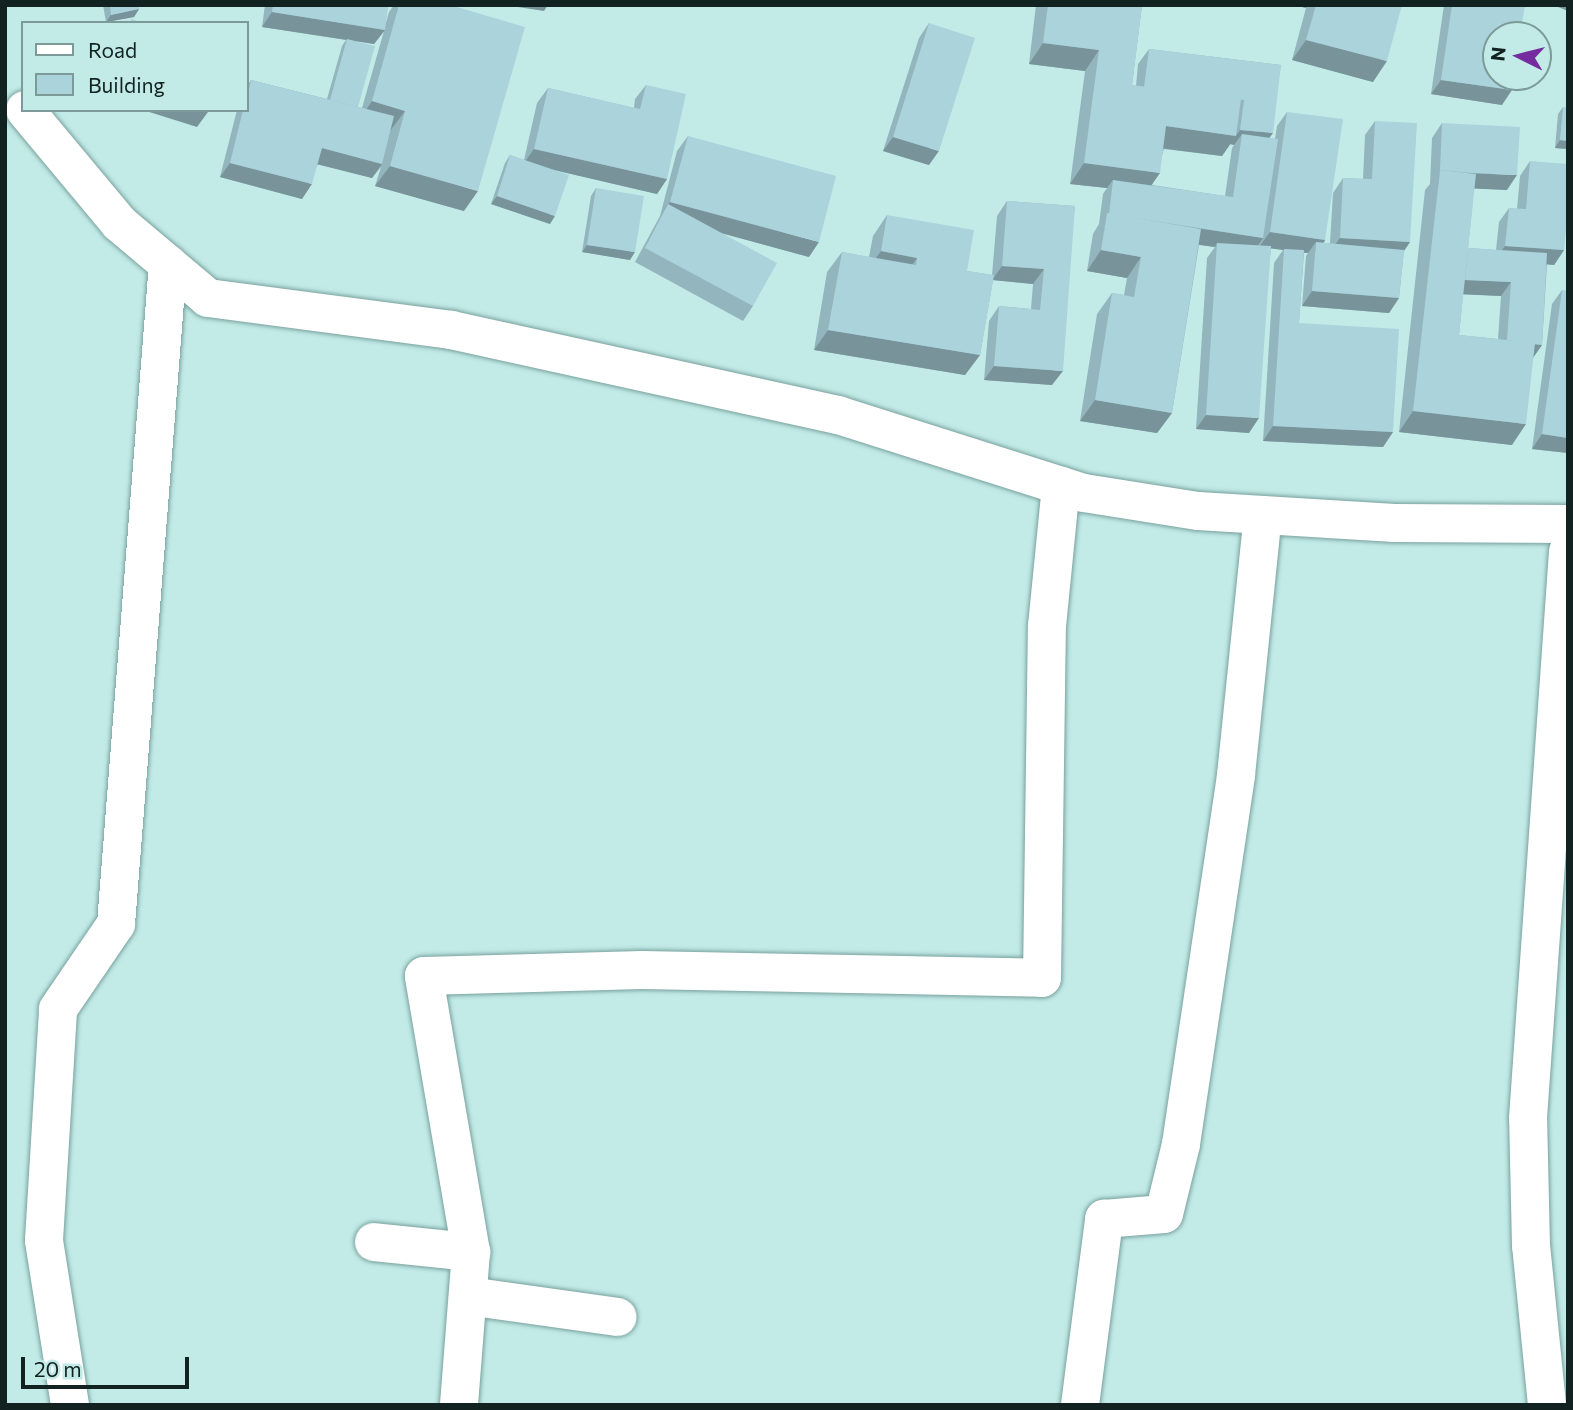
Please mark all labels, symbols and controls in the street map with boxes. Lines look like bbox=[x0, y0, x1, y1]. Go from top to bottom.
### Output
legend bbox=[21, 21, 248, 112]
north arrow bbox=[1482, 21, 1552, 91]
text: Road bbox=[88, 37, 137, 62]
text: N bbox=[1485, 46, 1510, 62]
text: Building bbox=[88, 72, 165, 97]
scale bar bbox=[24, 1344, 192, 1388]
text: 20 m bbox=[34, 1356, 82, 1381]

